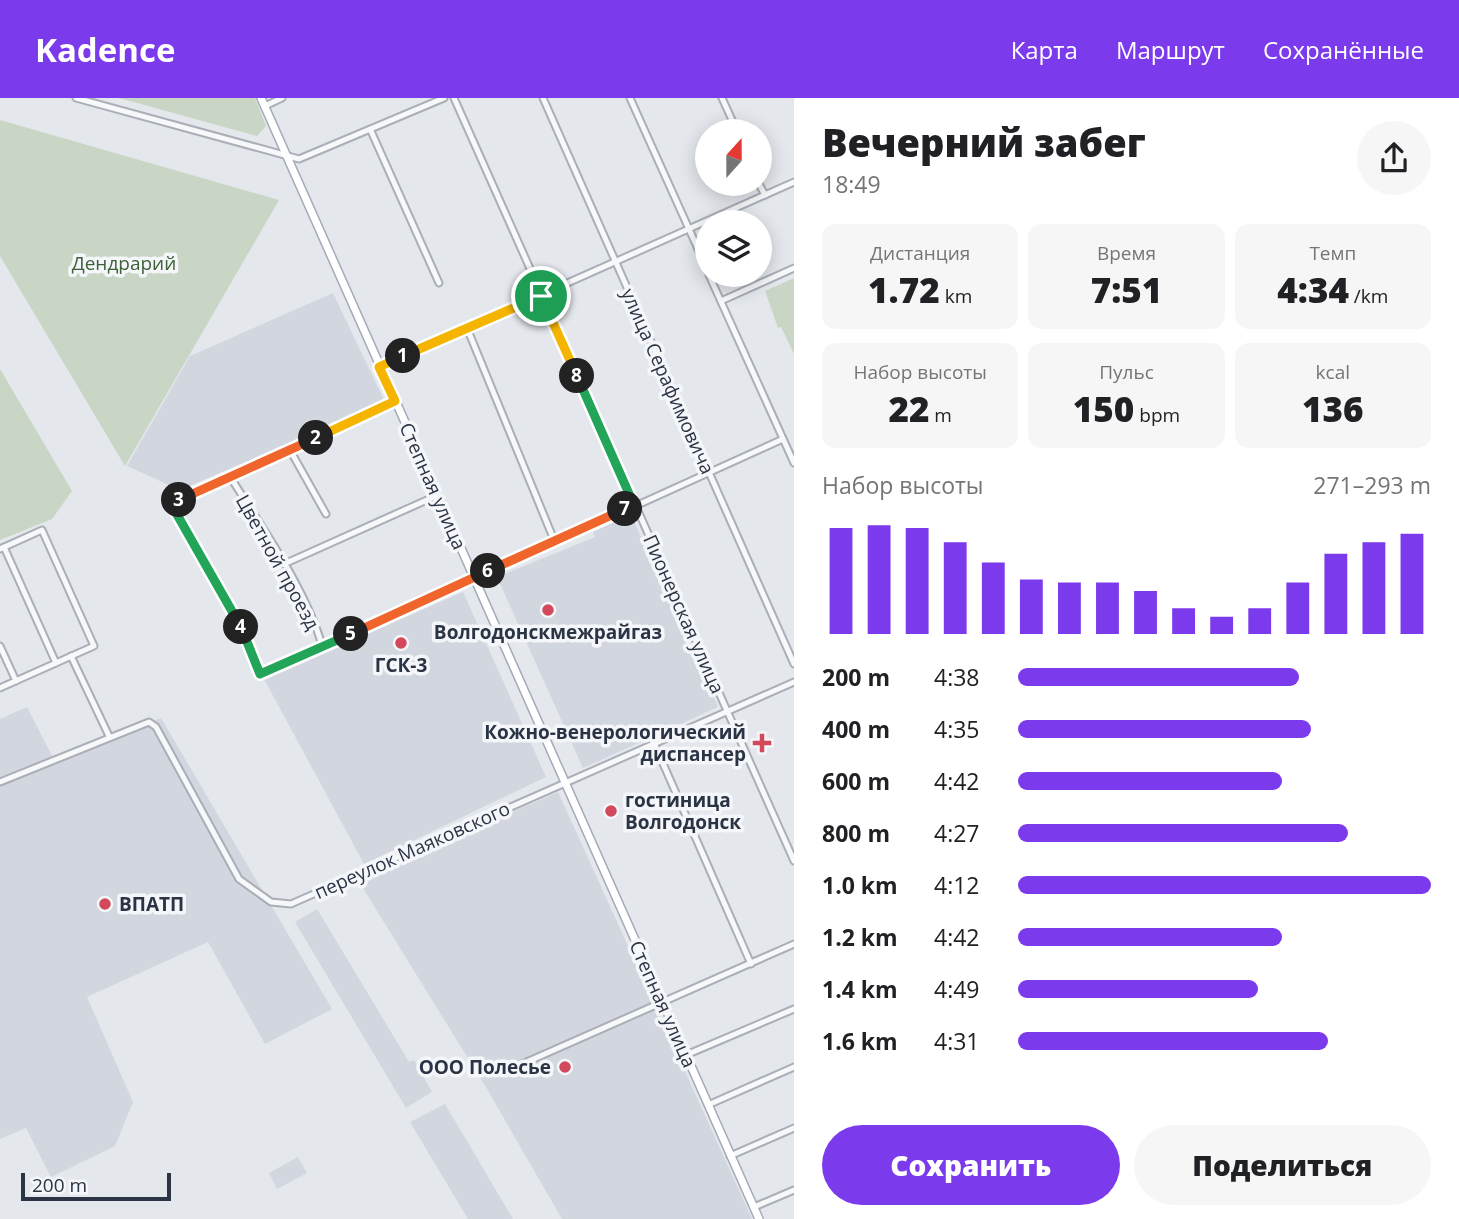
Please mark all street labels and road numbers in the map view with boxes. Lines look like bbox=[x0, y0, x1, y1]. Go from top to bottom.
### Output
street label: улица Серафимовича bbox=[615, 284, 721, 478]
street label: Степная улица bbox=[393, 418, 473, 554]
street label: Цветной проезд bbox=[230, 490, 326, 634]
street label: Пионерская улица bbox=[637, 530, 731, 698]
street label: переулок Маяковского bbox=[310, 795, 514, 905]
street label: Степная улица bbox=[623, 936, 703, 1072]

